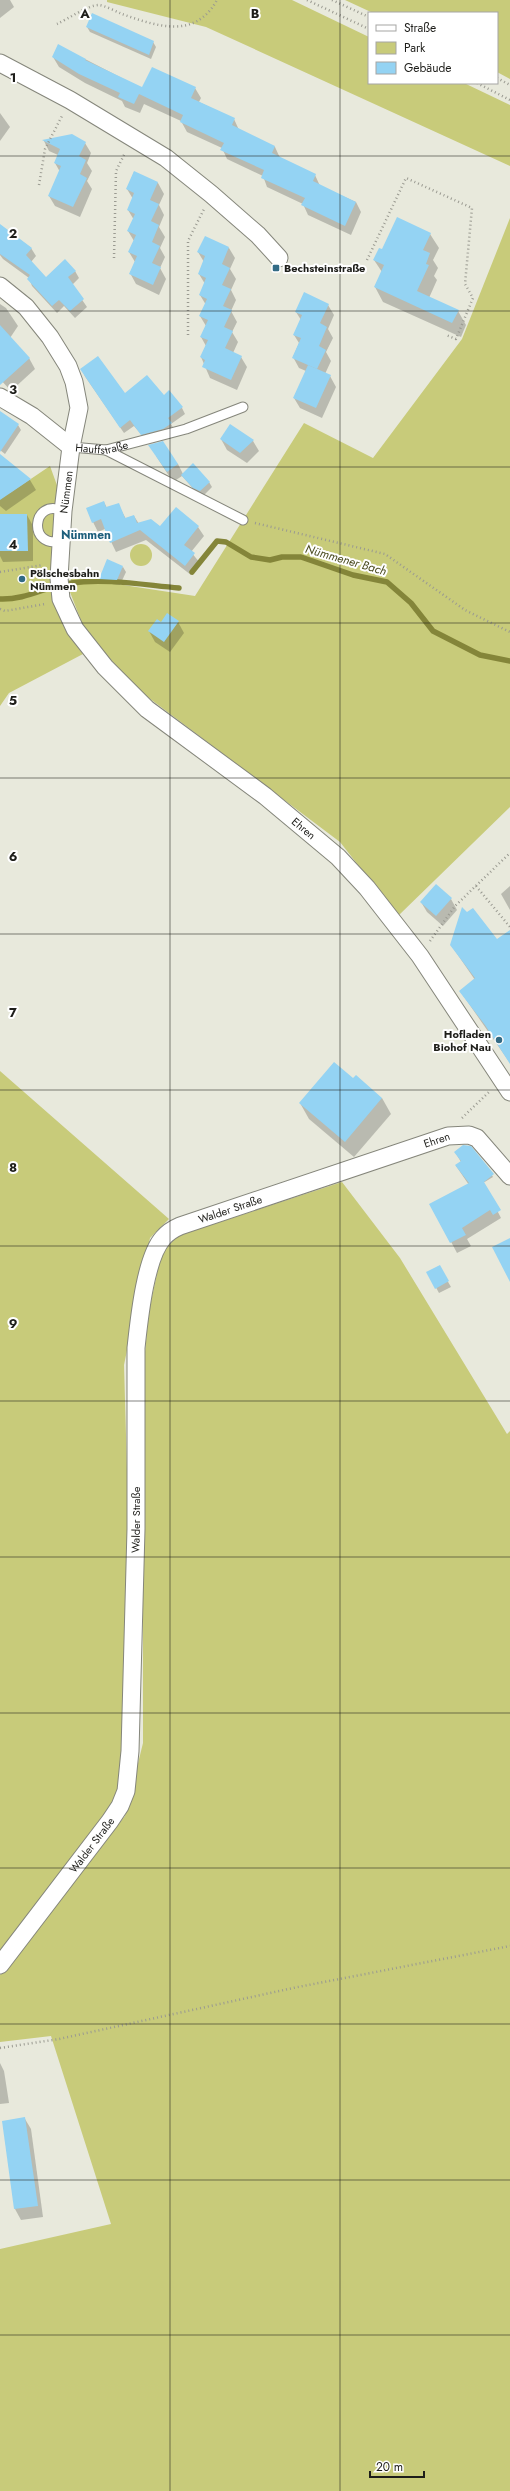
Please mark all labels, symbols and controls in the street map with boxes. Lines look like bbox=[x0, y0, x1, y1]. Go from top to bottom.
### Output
text: A bbox=[79, 4, 90, 23]
text: B bbox=[251, 4, 260, 23]
legend bbox=[368, 12, 498, 84]
text: Straße bbox=[404, 19, 436, 37]
text: Park bbox=[404, 39, 426, 57]
text: Gebäude bbox=[404, 59, 451, 77]
text: 1 bbox=[10, 68, 16, 87]
text: 2 bbox=[9, 224, 17, 243]
place label: Bechsteinstraße bbox=[284, 260, 365, 276]
marker: Bechsteinstraße bbox=[271, 263, 281, 273]
text: 3 bbox=[9, 380, 17, 399]
street label: Hauffstraße bbox=[75, 436, 130, 458]
street label: Nümmen bbox=[55, 470, 77, 514]
district label: Nümmen bbox=[61, 526, 111, 544]
text: 4 bbox=[8, 535, 18, 554]
water label: Nümmener Bach bbox=[303, 540, 389, 580]
place label: Pölschesbahn Nümmen bbox=[30, 565, 99, 594]
marker: Pölschesbahn Nümmen bbox=[17, 574, 27, 584]
text: 5 bbox=[9, 691, 17, 710]
street label: Ehren bbox=[288, 814, 319, 843]
text: 6 bbox=[9, 847, 18, 866]
text: 7 bbox=[9, 1003, 17, 1022]
place label: Hofladen Biohof Nau bbox=[433, 1026, 491, 1055]
marker: Hofladen Biohof Nau bbox=[494, 1035, 504, 1045]
street label: Ehren bbox=[421, 1128, 452, 1152]
text: 8 bbox=[9, 1158, 17, 1177]
street label: Walder Straße bbox=[196, 1191, 264, 1227]
text: 9 bbox=[9, 1314, 18, 1333]
street label: Walder Straße bbox=[127, 1486, 144, 1553]
street label: Walder Straße bbox=[65, 1814, 118, 1876]
scale bar bbox=[370, 2453, 424, 2479]
text: 20 m bbox=[376, 2458, 403, 2476]

